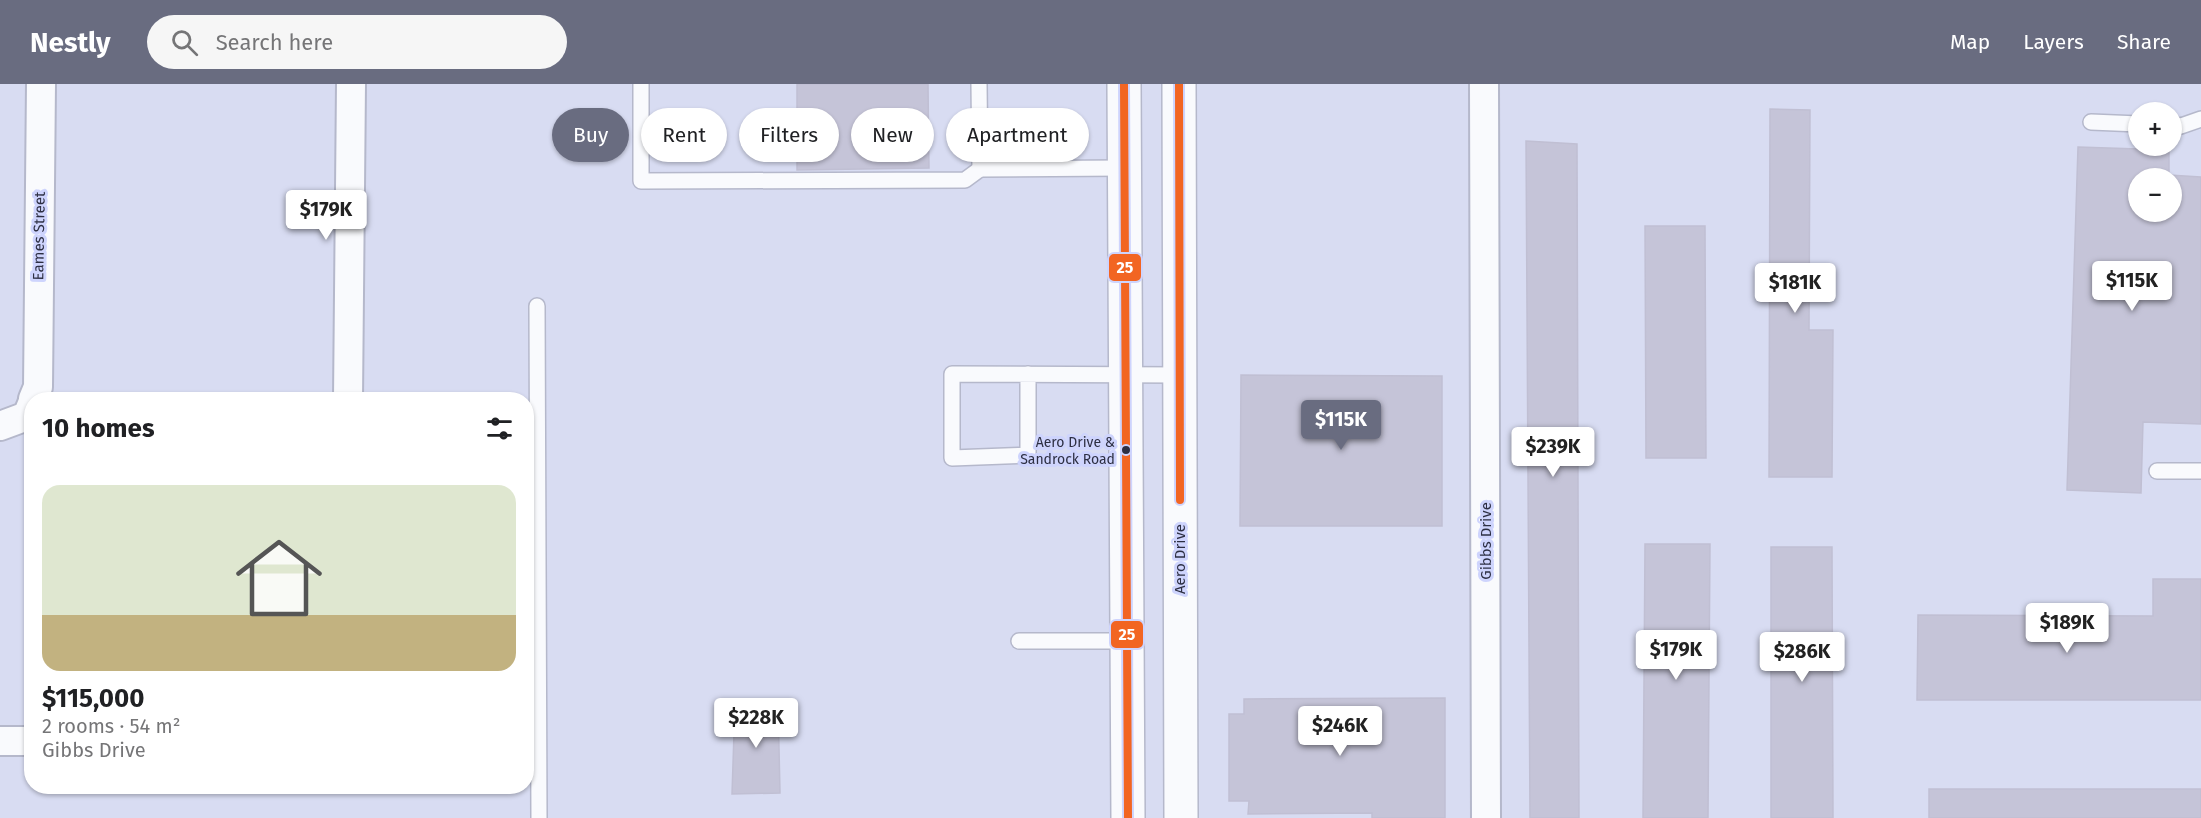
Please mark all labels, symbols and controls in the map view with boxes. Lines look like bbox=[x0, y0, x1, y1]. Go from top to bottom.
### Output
search box bbox=[147, 15, 567, 69]
text: Nestly bbox=[30, 26, 111, 59]
icon: search bbox=[168, 26, 201, 59]
text: Search here bbox=[216, 29, 333, 56]
text: Map bbox=[1950, 29, 1990, 55]
text: Layers bbox=[2023, 29, 2084, 55]
text: Share bbox=[2117, 29, 2171, 55]
map controls bbox=[2128, 102, 2182, 222]
button: + bbox=[2128, 102, 2182, 156]
chip: Buy bbox=[552, 108, 629, 162]
chip: Rent bbox=[641, 108, 727, 162]
chip: Filters bbox=[739, 108, 839, 162]
chip: New bbox=[851, 108, 934, 162]
chip: Apartment bbox=[946, 108, 1089, 162]
button: − bbox=[2128, 168, 2182, 222]
pin: $179K bbox=[284, 190, 368, 241]
street label: Eames Street bbox=[29, 191, 49, 281]
text: $179K bbox=[300, 197, 352, 221]
line badge: 25 bbox=[1108, 253, 1142, 282]
text: 25 bbox=[1117, 258, 1134, 277]
pin: $115K bbox=[2090, 261, 2174, 312]
pin: $181K bbox=[1753, 263, 1837, 314]
text: $115K bbox=[2106, 268, 2158, 292]
text: $181K bbox=[1769, 270, 1821, 294]
pin: $115K bbox=[1299, 400, 1383, 451]
text: $115K bbox=[1315, 407, 1367, 431]
icon: filters bbox=[483, 412, 516, 445]
text: 10 homes bbox=[42, 413, 155, 444]
pin: $239K bbox=[1511, 427, 1595, 478]
place label: Aero Drive & Sandrock Road bbox=[1020, 434, 1115, 468]
text: $239K bbox=[1525, 434, 1581, 458]
marker: Aero Drive & Sandrock Road bbox=[1120, 444, 1132, 456]
street label: Gibbs Drive bbox=[1477, 502, 1495, 580]
icon: home bbox=[225, 524, 333, 632]
street label: Aero Drive bbox=[1171, 524, 1189, 594]
pin: $189K bbox=[2025, 603, 2109, 654]
text: $189K bbox=[2040, 610, 2094, 634]
line badge: 25 bbox=[1110, 620, 1144, 649]
text: 25 bbox=[1119, 625, 1136, 644]
pin: $179K bbox=[1634, 630, 1718, 681]
pin: $286K bbox=[1760, 632, 1844, 683]
text: $179K bbox=[1650, 637, 1702, 661]
text: $286K bbox=[1774, 639, 1830, 663]
text: $115,000 bbox=[42, 683, 144, 714]
pin: $228K bbox=[714, 698, 798, 749]
text: $228K bbox=[728, 705, 784, 729]
pin: $246K bbox=[1298, 706, 1382, 757]
text: $246K bbox=[1312, 713, 1368, 737]
text: 2 rooms · 54 m² bbox=[42, 714, 181, 738]
text: Gibbs Drive bbox=[42, 738, 146, 762]

